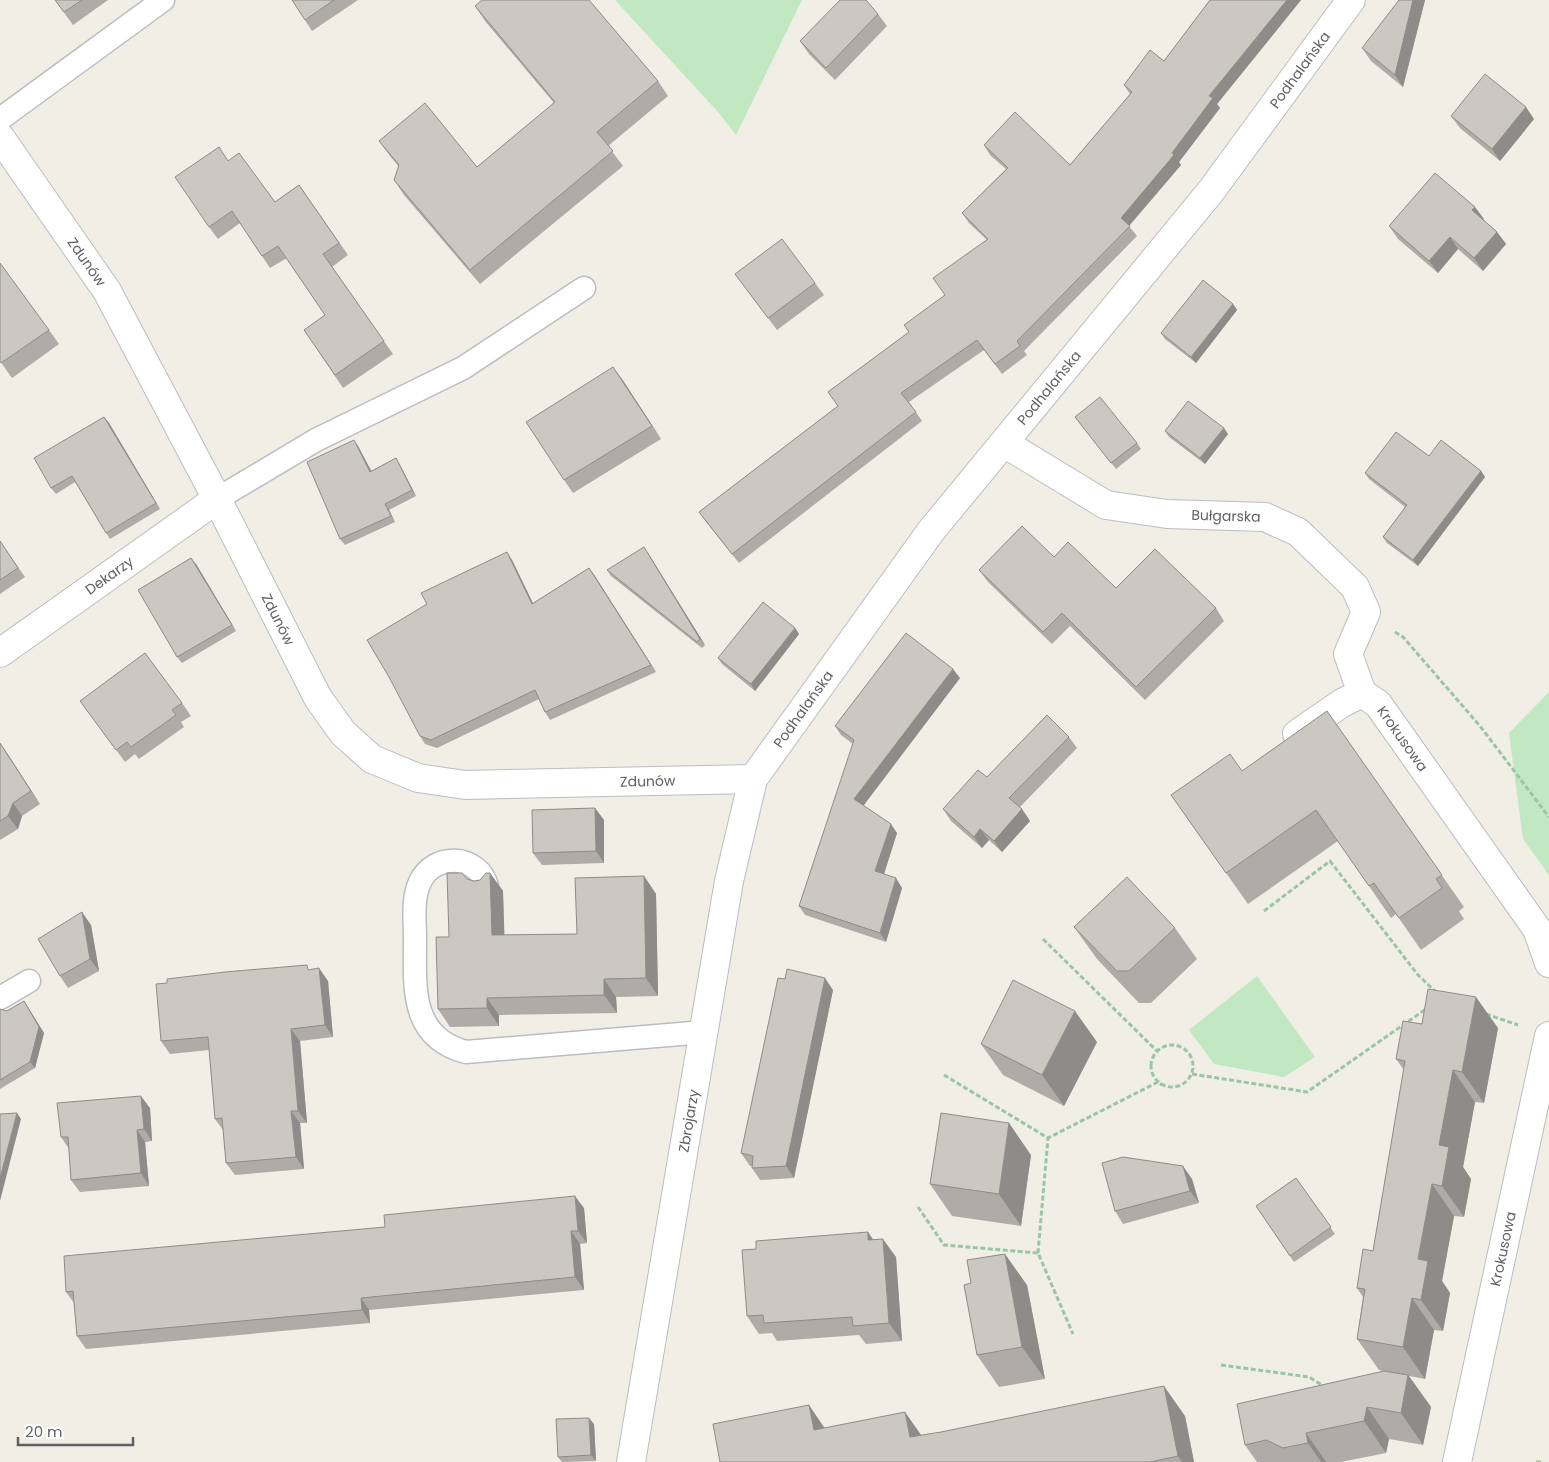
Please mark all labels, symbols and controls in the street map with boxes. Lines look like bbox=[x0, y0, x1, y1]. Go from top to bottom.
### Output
street label: Podhalańska bbox=[1265, 27, 1335, 112]
street label: Zdunów bbox=[63, 233, 111, 291]
street label: Podhalańska bbox=[1012, 346, 1086, 429]
street label: Bułgarska bbox=[1191, 505, 1261, 527]
street label: Dekarzy bbox=[81, 551, 137, 599]
street label: Zdunów bbox=[257, 590, 300, 649]
street label: Podhalańska bbox=[769, 666, 838, 752]
street label: Krokusowa bbox=[1372, 702, 1433, 776]
street label: Zdunów bbox=[620, 771, 676, 792]
street label: Zbrojarzy bbox=[673, 1088, 704, 1154]
street label: Krokusowa bbox=[1485, 1210, 1521, 1288]
scale bar bbox=[18, 1414, 132, 1446]
text: 20 m bbox=[25, 1421, 63, 1442]

